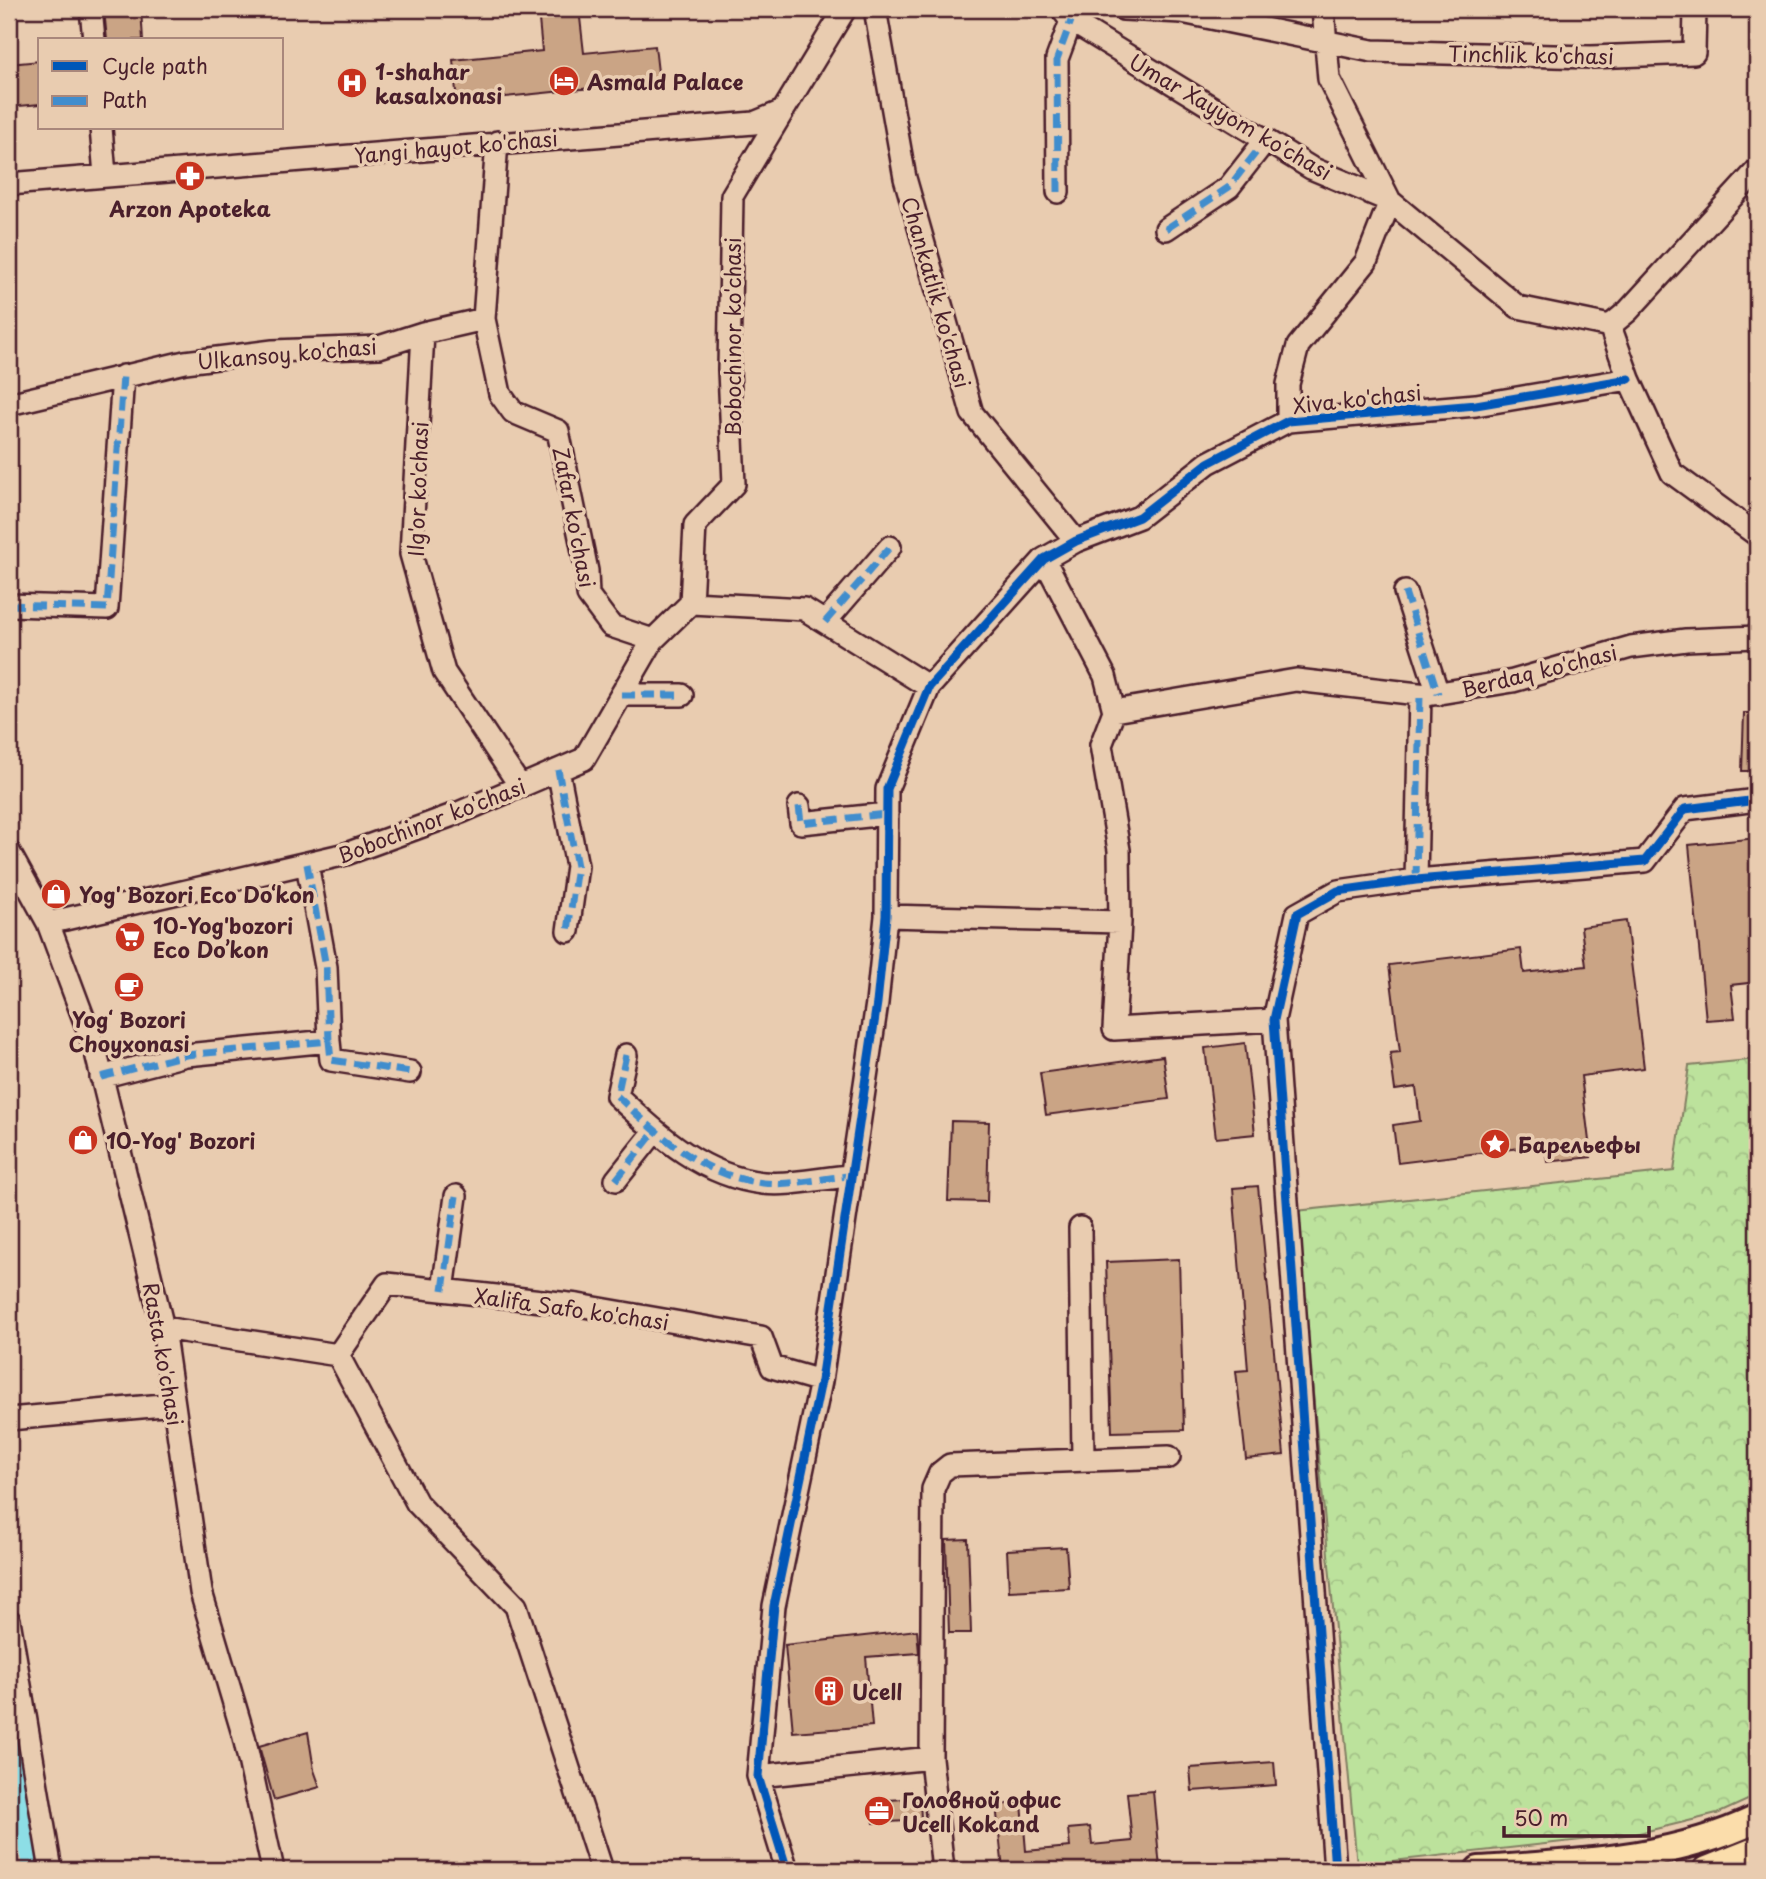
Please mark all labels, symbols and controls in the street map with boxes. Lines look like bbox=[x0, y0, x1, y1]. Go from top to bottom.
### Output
street label: Tinchlik ko'chasi bbox=[1448, 37, 1614, 71]
legend bbox=[38, 38, 284, 130]
street label: Umar Xayyom ko'chasi bbox=[1124, 45, 1338, 187]
text: Cycle path bbox=[102, 49, 208, 81]
place label: 1-shahar kasalxonasi bbox=[375, 55, 502, 111]
hotel icon: Asmald Palace bbox=[547, 64, 581, 98]
place label: Asmald Palace bbox=[586, 65, 744, 97]
hospital icon: 1-shahar kasalxonasi bbox=[335, 66, 369, 100]
text: Path bbox=[102, 83, 147, 115]
street label: Yangi hayot ko'chasi bbox=[353, 121, 559, 171]
pharmacy icon: Arzon Apoteka bbox=[173, 159, 207, 193]
place label: Arzon Apoteka bbox=[108, 192, 271, 224]
street label: Chankatlik ko'chasi bbox=[894, 193, 980, 391]
street label: Bobochinor ko'chasi bbox=[716, 237, 748, 437]
street label: Ulkansoy ko'chasi bbox=[196, 329, 378, 377]
street label: Xiva ko'chasi bbox=[1291, 375, 1423, 421]
street label: Ilg'or ko'chasi bbox=[399, 421, 435, 557]
street label: Zafar ko'chasi bbox=[546, 444, 604, 590]
street label: Berdaq ko'chasi bbox=[1458, 635, 1620, 705]
street label: Bobochinor ko'chasi bbox=[332, 769, 530, 871]
shop icon: Yog' Bozori Eco Do‘kon bbox=[39, 877, 73, 911]
place label: Yog' Bozori Eco Do‘kon bbox=[79, 878, 315, 910]
place label: 10-Yog'bozori Eco Do’kon bbox=[153, 909, 293, 965]
supermarket icon: 10-Yog'bozori Eco Do’kon bbox=[113, 920, 147, 954]
cafe icon: Yogʻ Bozori Choyxonasi bbox=[112, 970, 146, 1004]
place label: Yogʻ Bozori Choyxonasi bbox=[69, 1003, 189, 1059]
shop icon: 10-Yog' Bozori bbox=[66, 1123, 100, 1157]
place label: 10-Yog' Bozori bbox=[106, 1124, 255, 1156]
place icon: Барельефы bbox=[1478, 1127, 1512, 1161]
place label: Барельефы bbox=[1518, 1128, 1641, 1160]
street label: Xalifa Safo ko'chasi bbox=[473, 1279, 671, 1337]
street label: Rasta ko'chasi bbox=[136, 1280, 192, 1428]
building icon: Ucell bbox=[812, 1674, 846, 1708]
place label: Ucell bbox=[852, 1675, 902, 1707]
place label: Головной офис Ucell Kokand bbox=[902, 1783, 1061, 1839]
office icon: Головной офис Ucell Kokand bbox=[862, 1794, 896, 1828]
scale bar bbox=[1504, 1795, 1649, 1839]
text: 50 m bbox=[1514, 1801, 1568, 1833]

